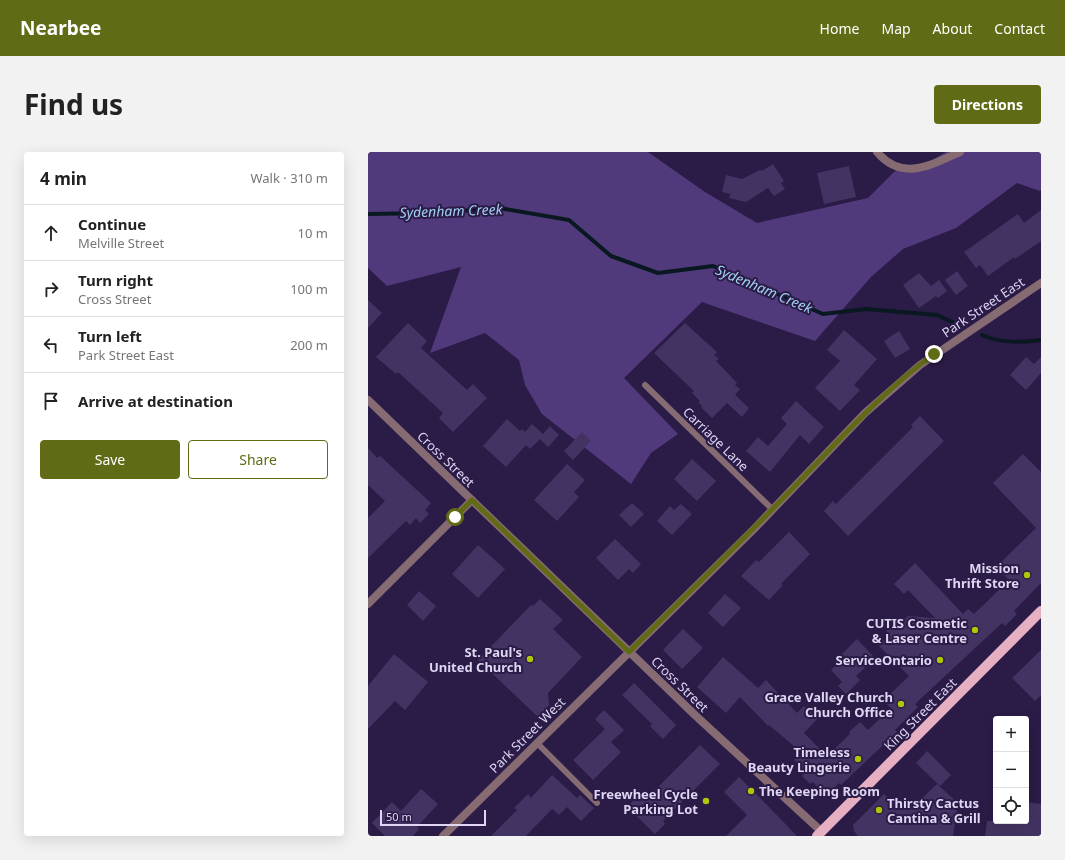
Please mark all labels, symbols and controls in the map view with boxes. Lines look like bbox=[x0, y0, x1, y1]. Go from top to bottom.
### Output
text: Nearbee bbox=[20, 15, 101, 41]
text: Home bbox=[820, 19, 859, 38]
text: Map bbox=[881, 19, 911, 38]
text: About bbox=[933, 19, 972, 38]
text: Contact bbox=[994, 19, 1045, 38]
text: Find us bbox=[24, 85, 123, 123]
button: Directions bbox=[934, 85, 1041, 124]
text: 4 min bbox=[40, 167, 87, 190]
text: Walk · 310 m bbox=[250, 169, 328, 187]
water label: Sydenham Creek bbox=[399, 199, 504, 222]
text: Continue bbox=[78, 214, 146, 234]
icon: ahead bbox=[40, 222, 62, 244]
text: 10 m bbox=[298, 224, 328, 242]
text: Melville Street bbox=[78, 234, 164, 252]
water label: Sydenham Creek bbox=[713, 260, 816, 318]
text: Turn right bbox=[78, 270, 153, 290]
street label: Park Street East bbox=[938, 273, 1028, 341]
icon: right bbox=[40, 278, 62, 300]
text: 100 m bbox=[290, 280, 328, 298]
text: Cross Street bbox=[78, 290, 151, 308]
text: Turn left bbox=[78, 326, 142, 346]
icon: left bbox=[40, 334, 62, 356]
text: 200 m bbox=[290, 336, 328, 354]
route end bbox=[925, 345, 943, 363]
text: Park Street East bbox=[78, 346, 174, 364]
icon: arrive bbox=[40, 390, 62, 412]
text: Arrive at destination bbox=[78, 391, 233, 411]
street label: Carriage Lane bbox=[679, 403, 753, 475]
street label: Cross Street bbox=[413, 427, 479, 491]
button: Save bbox=[40, 440, 180, 479]
button: Share bbox=[188, 440, 328, 479]
route start bbox=[446, 508, 464, 526]
place label: Mission Thrift Store bbox=[945, 559, 1019, 592]
marker: Mission Thrift Store bbox=[1022, 570, 1032, 580]
place label: CUTIS Cosmetic & Laser Centre bbox=[866, 614, 967, 647]
marker: CUTIS Cosmetic & Laser Centre bbox=[970, 625, 980, 635]
place label: St. Paul's United Church bbox=[429, 643, 522, 676]
place label: ServiceOntario bbox=[836, 651, 932, 669]
street label: Cross Street bbox=[647, 652, 713, 716]
marker: St. Paul's United Church bbox=[525, 654, 535, 664]
marker: ServiceOntario bbox=[935, 655, 945, 665]
street label: King Street East bbox=[880, 674, 960, 754]
place label: Grace Valley Church Church Office bbox=[764, 688, 893, 721]
street label: Park Street West bbox=[485, 693, 569, 777]
marker: Grace Valley Church Church Office bbox=[896, 699, 906, 709]
map controls bbox=[993, 716, 1029, 824]
button: + bbox=[993, 716, 1029, 752]
place label: Timeless Beauty Lingerie bbox=[748, 743, 850, 776]
button: − bbox=[993, 752, 1029, 788]
marker: Timeless Beauty Lingerie bbox=[853, 754, 863, 764]
place label: The Keeping Room bbox=[759, 782, 880, 800]
place label: Freewheel Cycle Parking Lot bbox=[594, 785, 698, 818]
marker: The Keeping Room bbox=[746, 786, 756, 796]
button: locate bbox=[993, 788, 1029, 824]
place label: Thirsty Cactus Cantina & Grill bbox=[887, 794, 981, 827]
marker: Freewheel Cycle Parking Lot bbox=[701, 796, 711, 806]
marker: Thirsty Cactus Cantina & Grill bbox=[874, 805, 884, 815]
scale bar bbox=[380, 808, 486, 827]
text: 50 m bbox=[386, 809, 412, 824]

